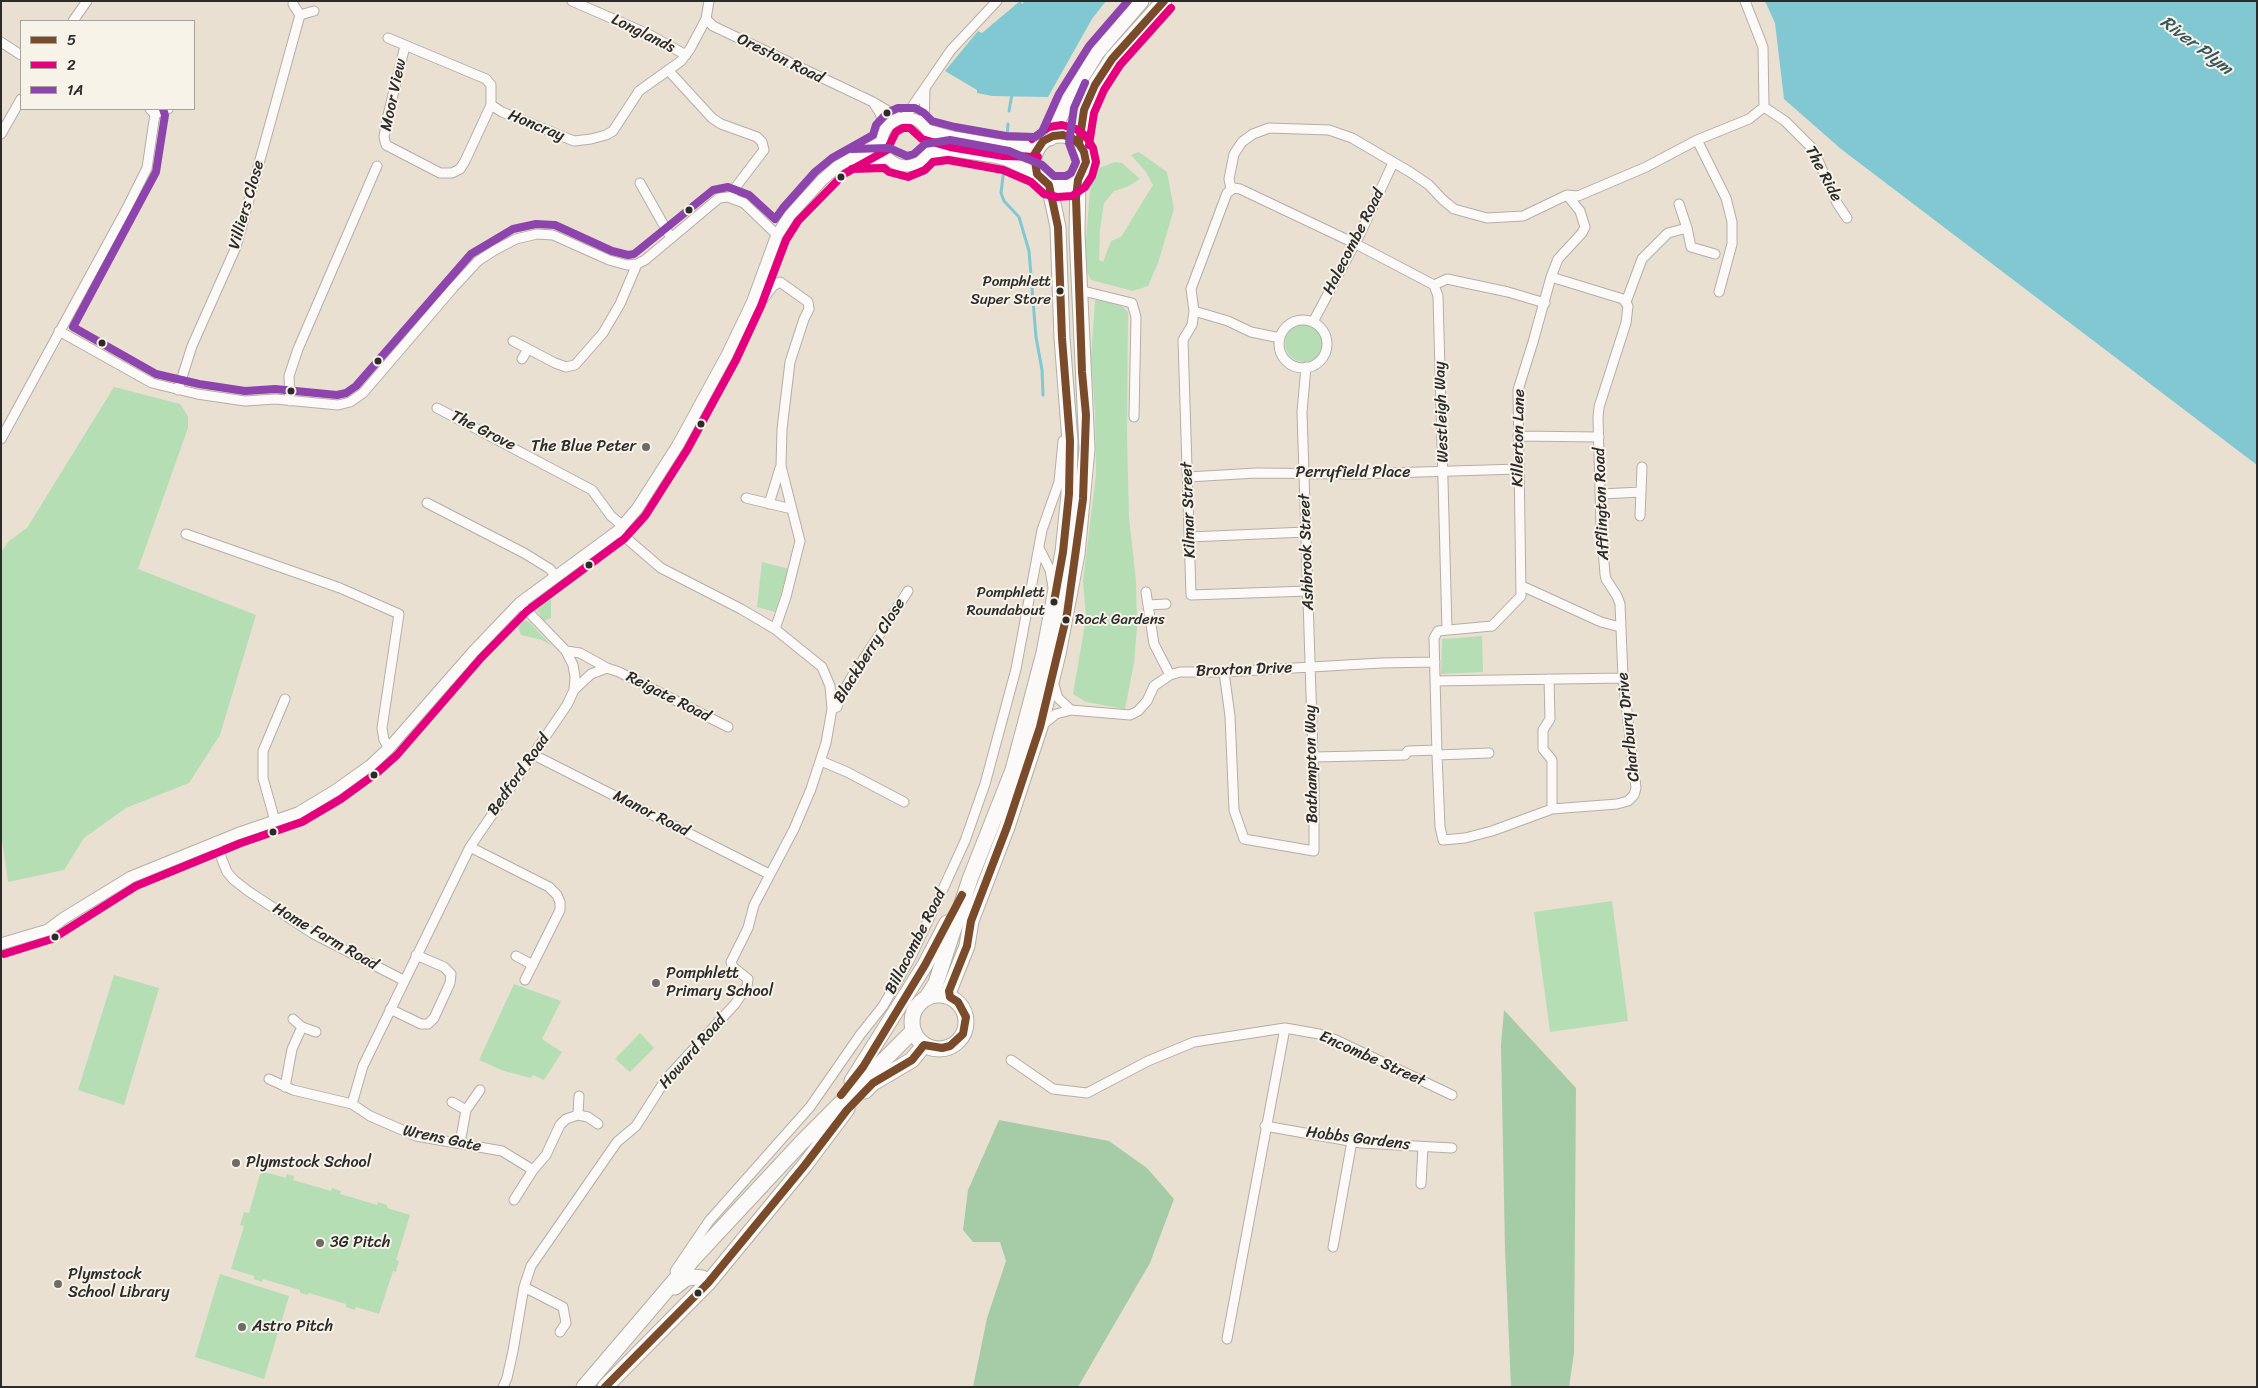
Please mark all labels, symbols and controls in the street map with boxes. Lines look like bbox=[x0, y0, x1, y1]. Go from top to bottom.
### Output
street label: Longlands bbox=[608, 10, 678, 58]
water label: River Plym bbox=[2156, 12, 2236, 80]
legend bbox=[20, 20, 195, 110]
text: 5 bbox=[67, 27, 76, 53]
street label: Oreston Road bbox=[733, 30, 827, 88]
text: 2 bbox=[67, 52, 76, 78]
street label: Moor View bbox=[377, 57, 411, 133]
text: 1A bbox=[67, 77, 83, 103]
street label: Honcray bbox=[505, 106, 567, 146]
unlabelled marker bbox=[882, 108, 892, 118]
street label: The Ride bbox=[1800, 143, 1846, 205]
street label: Villiers Close bbox=[225, 158, 269, 252]
unlabelled marker bbox=[836, 172, 846, 182]
street label: Halecombe Road bbox=[1319, 186, 1389, 298]
unlabelled marker bbox=[684, 205, 694, 215]
place label: Pomphlett Super Store bbox=[970, 273, 1051, 308]
marker: Pomphlett Super Store bbox=[1055, 286, 1065, 296]
unlabelled marker bbox=[97, 338, 107, 348]
unlabelled marker bbox=[373, 356, 383, 366]
street label: Westleigh Way bbox=[1431, 361, 1453, 463]
unlabelled marker bbox=[286, 386, 296, 396]
street label: Killerton Lane bbox=[1509, 389, 1529, 487]
street label: The Grove bbox=[447, 407, 519, 455]
unlabelled marker bbox=[696, 419, 706, 429]
place label: The Blue Peter bbox=[531, 437, 636, 457]
marker: The Blue Peter bbox=[640, 441, 652, 453]
street label: Afflington Road bbox=[1590, 447, 1614, 561]
street label: Kilmar Street bbox=[1178, 462, 1200, 558]
street label: Perryfield Place bbox=[1296, 463, 1410, 483]
street label: Ashbrook Street bbox=[1295, 493, 1319, 611]
unlabelled marker bbox=[584, 560, 594, 570]
place label: Pomphlett Roundabout bbox=[966, 584, 1045, 619]
street label: Blackberry Close bbox=[830, 595, 910, 707]
marker: Pomphlett Roundabout bbox=[1049, 597, 1059, 607]
place label: Rock Gardens bbox=[1075, 611, 1165, 629]
marker: Rock Gardens bbox=[1061, 615, 1071, 625]
street label: Broxton Drive bbox=[1195, 659, 1293, 681]
street label: Reigate Road bbox=[623, 668, 713, 726]
street label: Charlbury Drive bbox=[1614, 671, 1644, 783]
street label: Bathampton Way bbox=[1301, 704, 1323, 824]
street label: Bedford Road bbox=[484, 730, 554, 820]
unlabelled marker bbox=[369, 770, 379, 780]
street label: Manor Road bbox=[610, 787, 692, 841]
unlabelled marker bbox=[268, 827, 278, 837]
street label: Billacombe Road bbox=[881, 886, 951, 998]
street label: Home Farm Road bbox=[269, 899, 381, 975]
unlabelled marker bbox=[50, 932, 60, 942]
place label: Pomphlett Primary School bbox=[666, 964, 773, 1002]
marker: Pomphlett Primary School bbox=[650, 977, 662, 989]
street label: Howard Road bbox=[656, 1011, 730, 1093]
street label: Encombe Street bbox=[1316, 1027, 1428, 1091]
street label: Wrens Gate bbox=[401, 1121, 483, 1157]
street label: Hobbs Gardens bbox=[1305, 1123, 1411, 1155]
place label: Plymstock School bbox=[246, 1153, 371, 1173]
marker: Plymstock School bbox=[230, 1157, 242, 1169]
place label: 3G Pitch bbox=[330, 1233, 390, 1253]
marker: 3G Pitch bbox=[314, 1237, 326, 1249]
place label: Plymstock School Library bbox=[68, 1265, 169, 1303]
marker: Plymstock School Library bbox=[52, 1278, 64, 1290]
unlabelled marker bbox=[693, 1288, 703, 1298]
place label: Astro Pitch bbox=[252, 1317, 333, 1337]
marker: Astro Pitch bbox=[236, 1321, 248, 1333]

